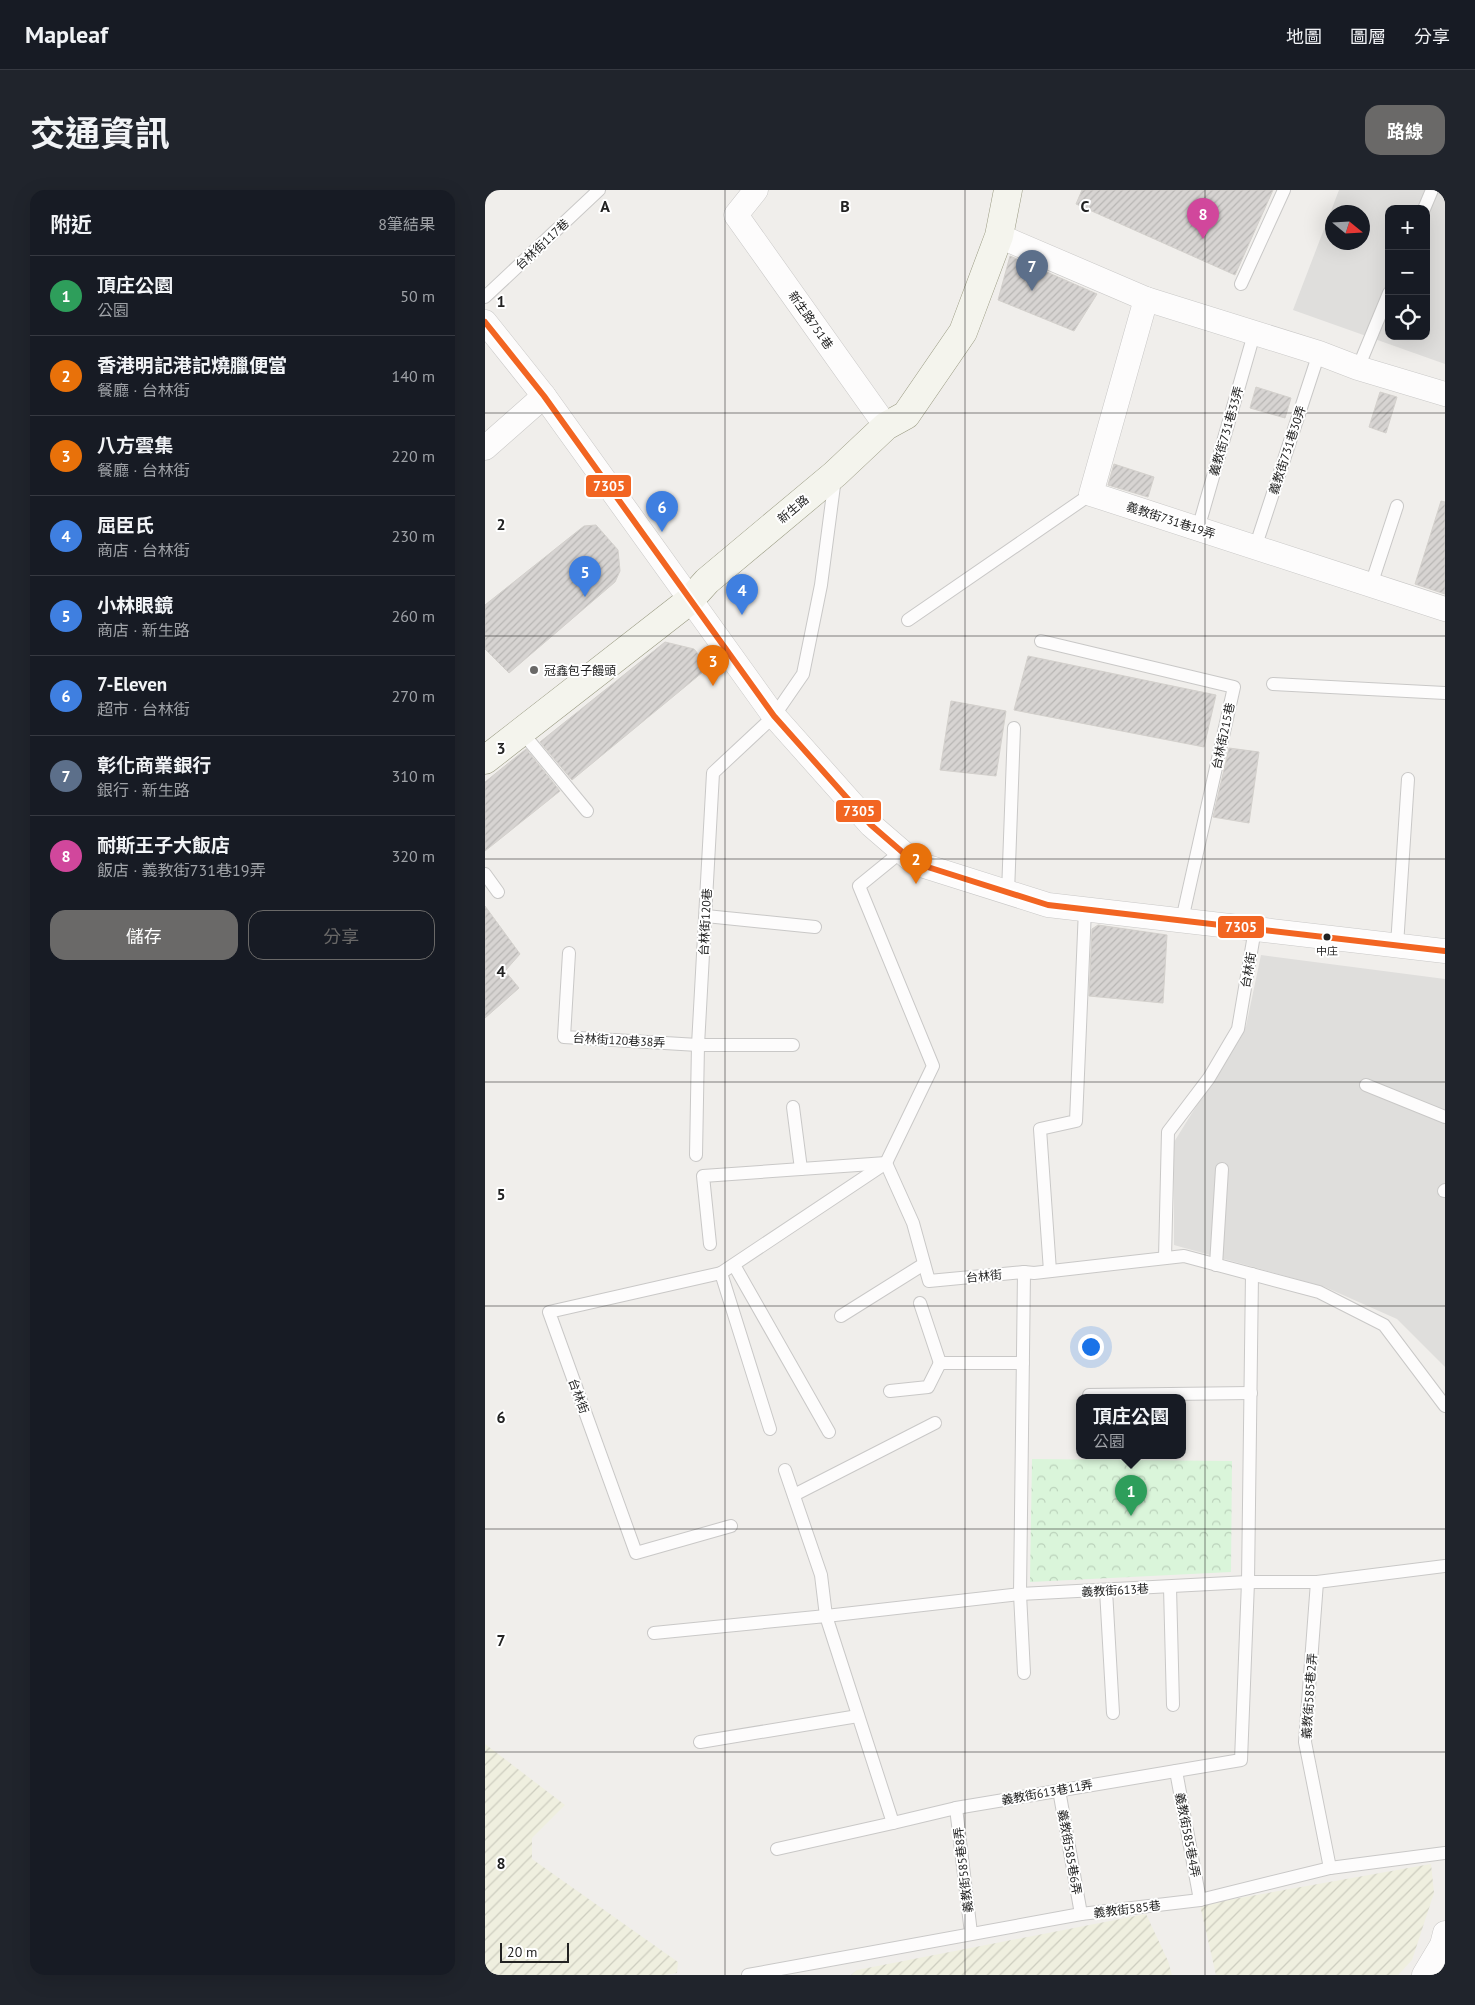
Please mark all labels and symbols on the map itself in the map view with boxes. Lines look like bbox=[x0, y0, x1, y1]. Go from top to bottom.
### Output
text: A bbox=[600, 196, 610, 216]
text: B bbox=[840, 196, 850, 216]
text: C bbox=[1081, 196, 1090, 216]
pin: 8 bbox=[1187, 198, 1219, 239]
north arrow bbox=[1325, 205, 1370, 250]
street label: 台林街117巷 bbox=[512, 215, 572, 273]
pin: 7 bbox=[1016, 250, 1048, 291]
street label: 新生路751巷 bbox=[785, 288, 837, 352]
text: 1 bbox=[496, 291, 506, 311]
street label: 義教街731巷33弄 bbox=[1206, 384, 1246, 478]
street label: 義教街731巷30弄 bbox=[1266, 404, 1308, 496]
line badge: 7305 bbox=[585, 474, 632, 498]
text: 7305 bbox=[593, 477, 625, 495]
pin: 6 bbox=[646, 491, 678, 532]
street label: 新生路 bbox=[774, 492, 812, 526]
street label: 義教街731巷19弄 bbox=[1125, 499, 1217, 541]
text: 2 bbox=[496, 514, 506, 534]
pin: 5 bbox=[569, 556, 601, 597]
pin: 4 bbox=[726, 574, 758, 615]
pin: 3 bbox=[697, 645, 729, 686]
place label: 冠鑫包子饅頭 bbox=[544, 663, 616, 678]
marker: 冠鑫包子饅頭 bbox=[528, 664, 540, 676]
street label: 台林街215巷 bbox=[1209, 701, 1237, 771]
text: 3 bbox=[496, 738, 506, 758]
line badge: 7305 bbox=[835, 799, 882, 823]
text: 7305 bbox=[843, 802, 875, 820]
pin: 2 bbox=[900, 843, 932, 884]
street label: 台林街120巷 bbox=[696, 888, 714, 956]
line badge: 7305 bbox=[1217, 915, 1265, 939]
text: 7305 bbox=[1225, 918, 1257, 936]
marker: 中庄 bbox=[1322, 932, 1332, 942]
place label: 中庄 bbox=[1316, 944, 1338, 958]
street label: 台林街 bbox=[1237, 951, 1259, 989]
text: 4 bbox=[496, 961, 506, 981]
street label: 台林街120巷38弄 bbox=[572, 1030, 666, 1050]
text: 5 bbox=[496, 1184, 506, 1204]
street label: 台林街 bbox=[965, 1267, 1003, 1285]
your location bbox=[1078, 1334, 1104, 1360]
street label: 台林街 bbox=[566, 1377, 592, 1415]
text: 6 bbox=[496, 1407, 506, 1427]
pin: 1 bbox=[1115, 1475, 1147, 1516]
street label: 義教街613巷 bbox=[1081, 1581, 1149, 1599]
text: 7 bbox=[496, 1630, 506, 1650]
street label: 義教街585巷2弄 bbox=[1299, 1652, 1319, 1740]
street label: 義教街613巷11弄 bbox=[1000, 1777, 1094, 1807]
street label: 義教街585巷4弄 bbox=[1172, 1791, 1204, 1879]
street label: 義教街585巷6弄 bbox=[1055, 1808, 1085, 1896]
street label: 義教街585巷8弄 bbox=[950, 1826, 976, 1914]
text: 8 bbox=[496, 1853, 506, 1873]
street label: 義教街585巷 bbox=[1093, 1897, 1161, 1921]
scale bar bbox=[500, 1940, 569, 1963]

